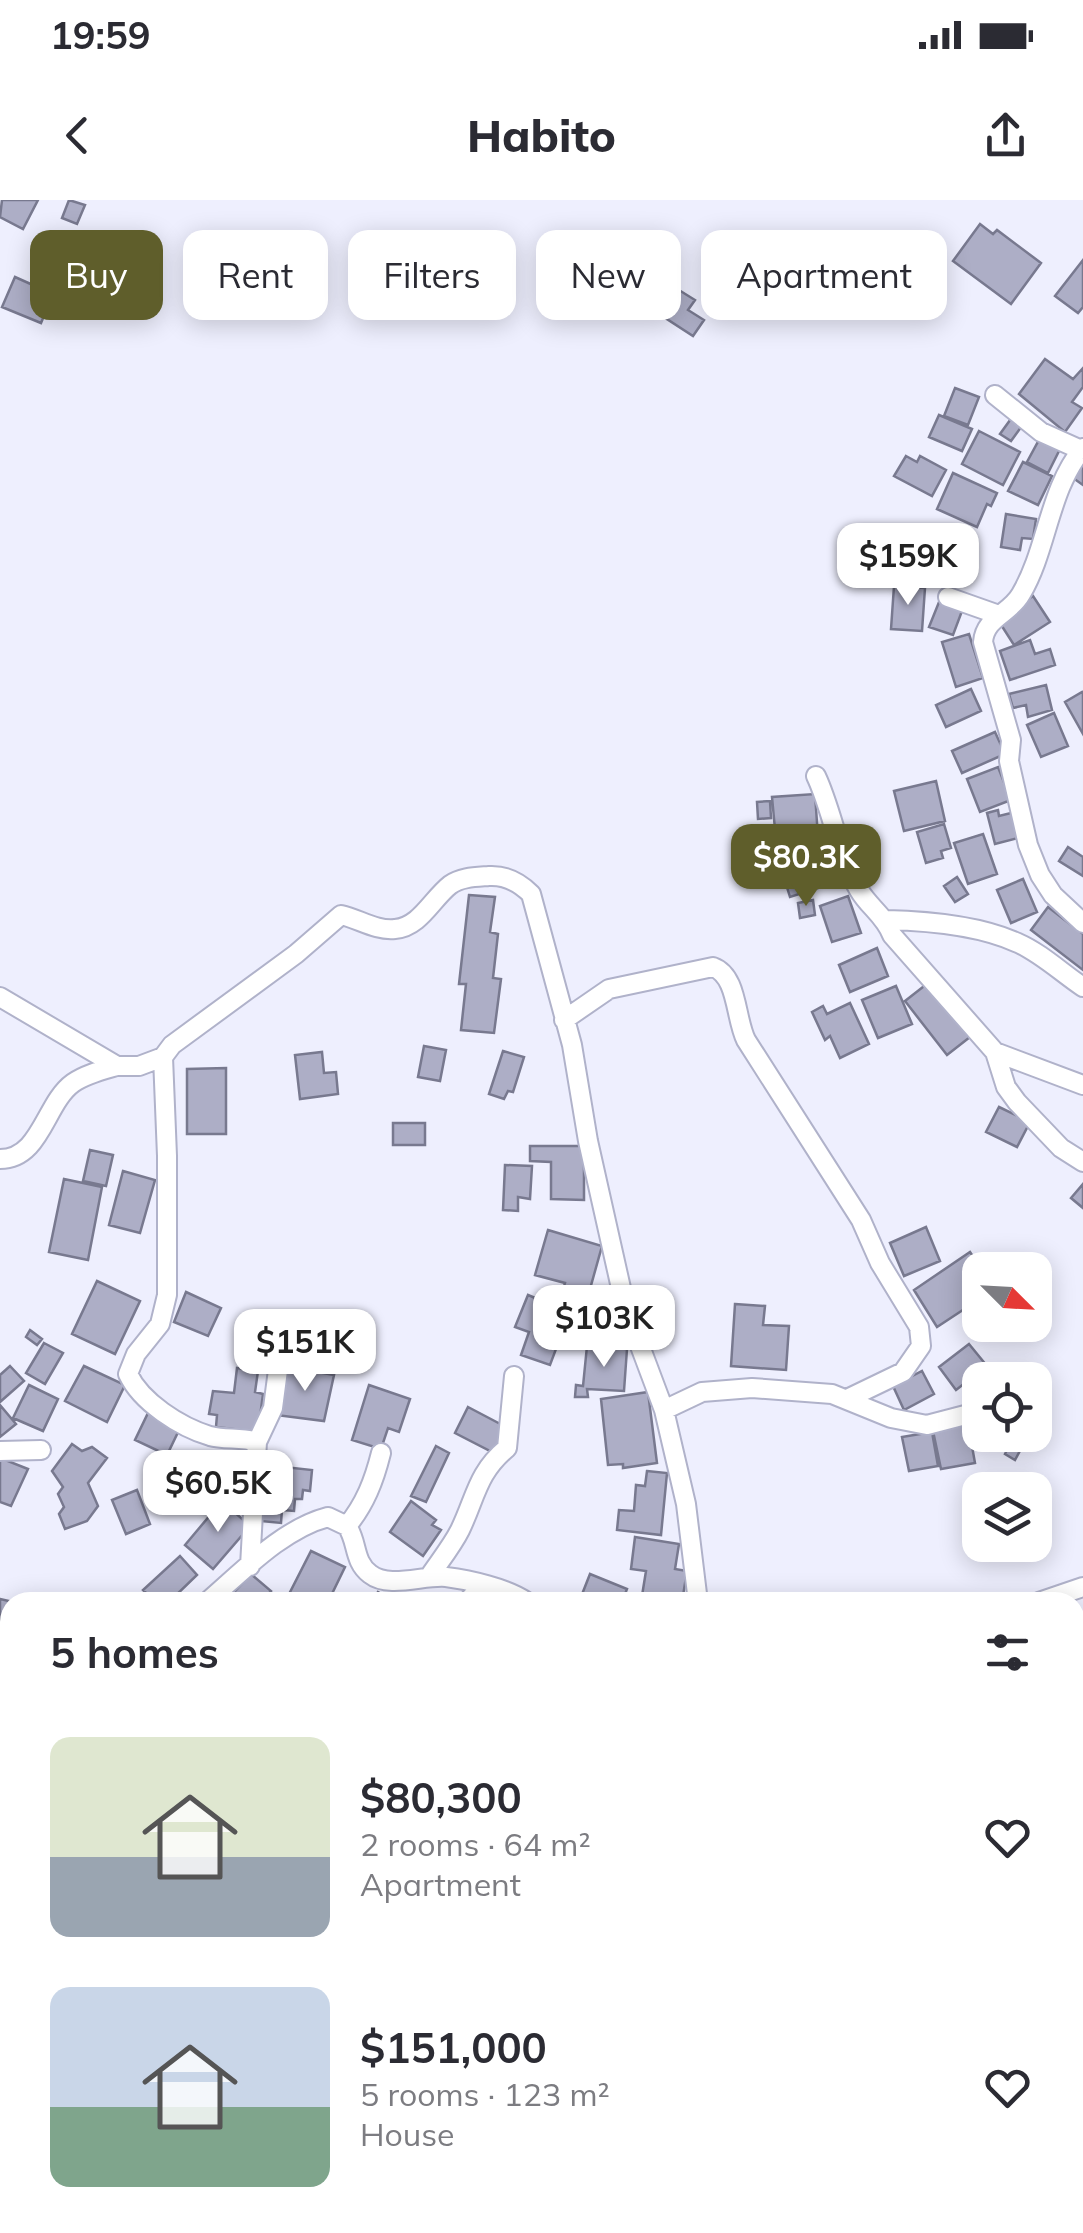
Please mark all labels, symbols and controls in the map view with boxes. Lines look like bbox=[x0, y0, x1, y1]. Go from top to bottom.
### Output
text: 19:59 bbox=[50, 11, 151, 59]
text: Habito bbox=[467, 107, 616, 163]
icon: back bbox=[50, 108, 105, 163]
icon: share bbox=[978, 108, 1033, 163]
chip: Buy bbox=[30, 230, 163, 320]
chip: Rent bbox=[183, 230, 328, 320]
chip: Filters bbox=[348, 230, 516, 320]
chip: New bbox=[536, 230, 681, 320]
chip: Apartment bbox=[701, 230, 947, 320]
pin: $159K bbox=[838, 523, 978, 608]
text: $159K bbox=[859, 535, 957, 575]
pin: $80.3K bbox=[725, 824, 887, 909]
text: $80.3K bbox=[753, 836, 859, 876]
north arrow bbox=[962, 1252, 1052, 1342]
map controls bbox=[962, 1252, 1052, 1562]
pin: $103K bbox=[534, 1285, 674, 1370]
text: $103K bbox=[555, 1297, 653, 1337]
pin: $151K bbox=[235, 1309, 375, 1394]
text: $151K bbox=[256, 1321, 354, 1361]
button: locate bbox=[962, 1362, 1052, 1452]
pin: $60.5K bbox=[137, 1450, 299, 1535]
text: $60.5K bbox=[165, 1462, 271, 1502]
button: layers bbox=[962, 1472, 1052, 1562]
icon: filters bbox=[980, 1625, 1035, 1680]
text: 5 homes bbox=[50, 1626, 219, 1679]
text: $80,300 bbox=[360, 1771, 522, 1824]
icon: home bbox=[130, 1777, 250, 1897]
icon: heart bbox=[980, 1810, 1035, 1865]
text: 2 rooms · 64 m² bbox=[360, 1824, 591, 1864]
text: Apartment bbox=[360, 1864, 521, 1904]
text: $151,000 bbox=[360, 2021, 547, 2074]
icon: home bbox=[130, 2027, 250, 2147]
icon: heart bbox=[980, 2060, 1035, 2115]
text: 5 rooms · 123 m² bbox=[360, 2074, 610, 2114]
text: House bbox=[360, 2114, 455, 2154]

